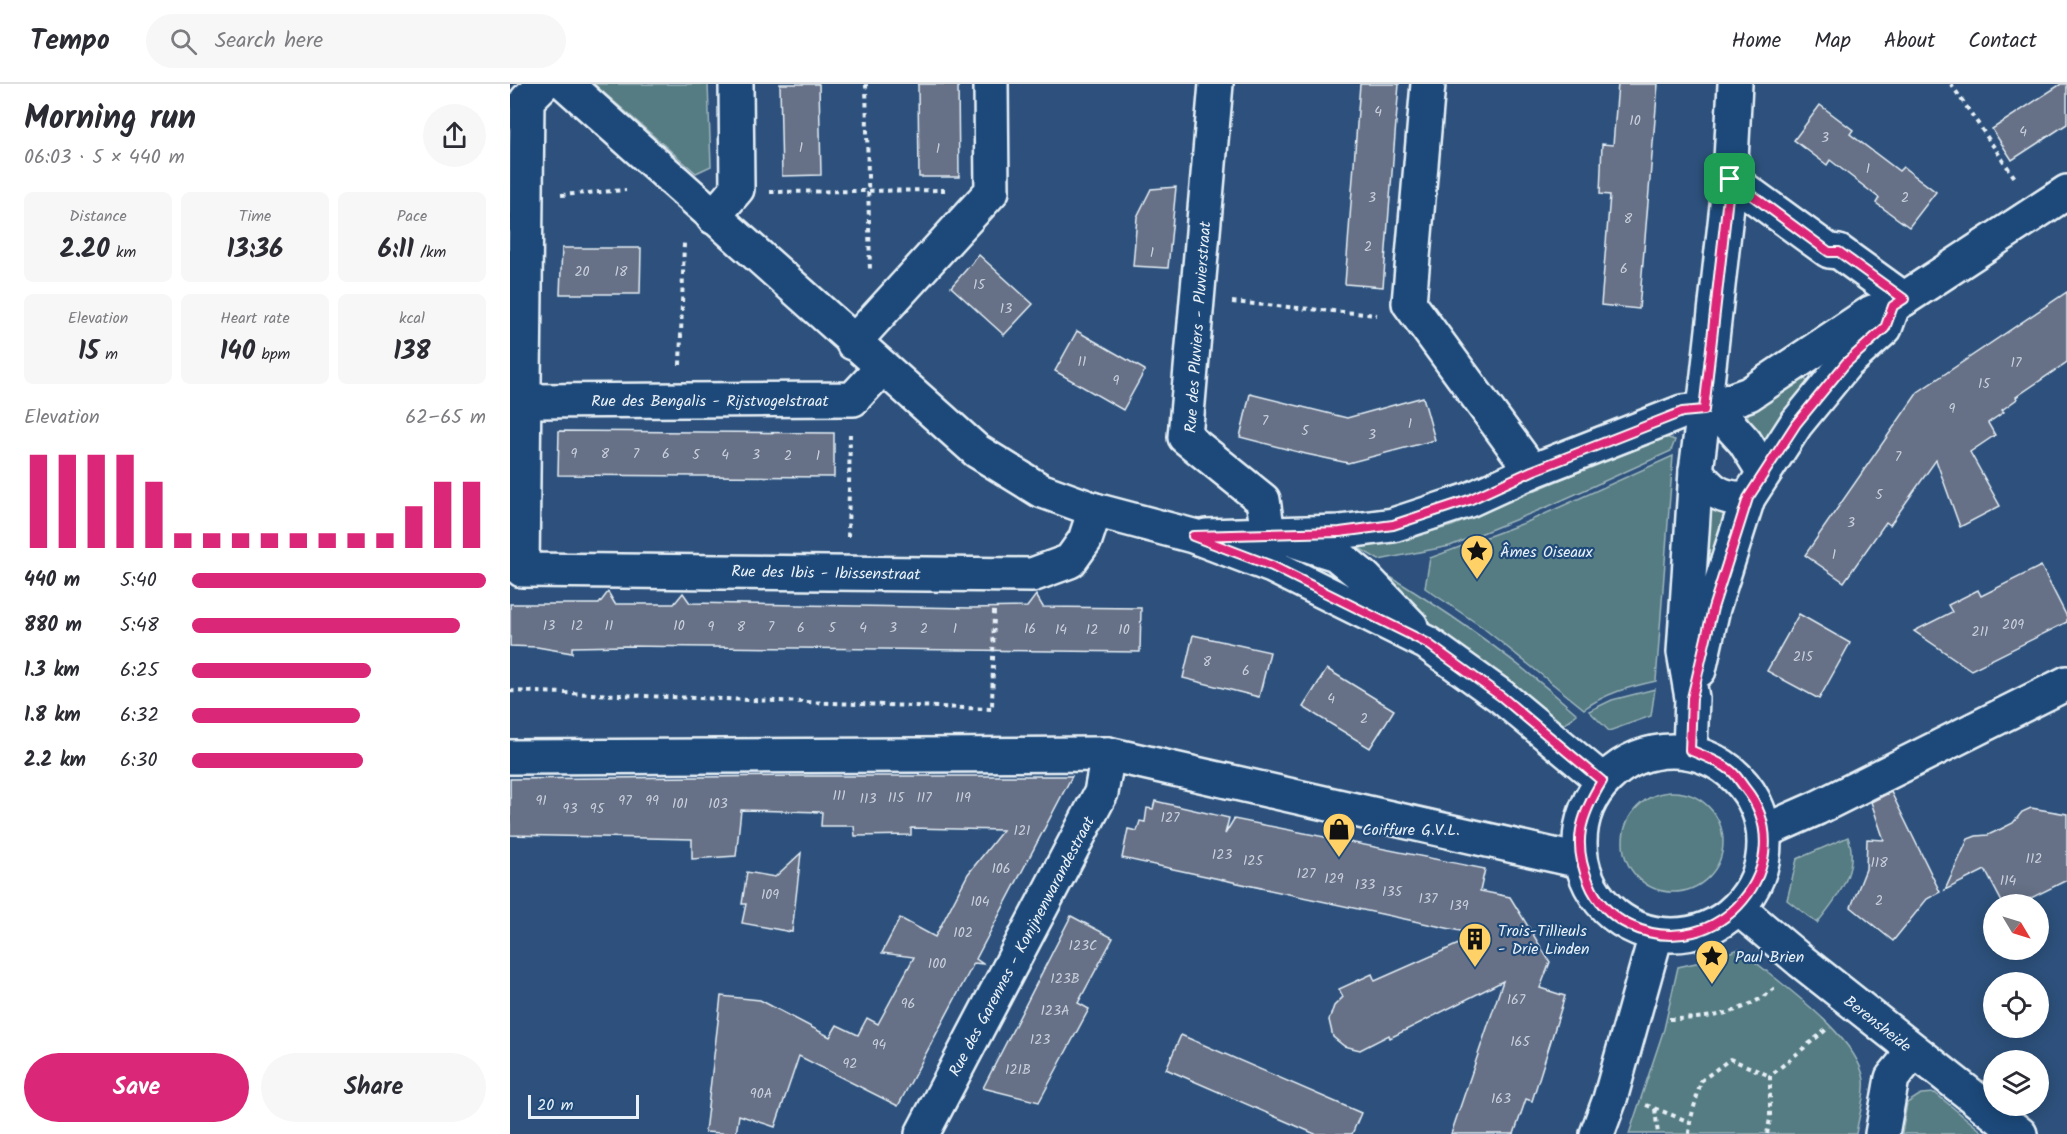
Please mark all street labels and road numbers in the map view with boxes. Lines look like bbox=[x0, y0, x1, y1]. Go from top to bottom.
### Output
street label: Rue des Pluviers - Pluvierstraat bbox=[1179, 220, 1218, 434]
street label: Rue des Bengalis - Rijstvogelstraat bbox=[591, 389, 829, 414]
street label: Rue des Ibis - Ibissenstraat bbox=[731, 559, 922, 588]
street label: Rue des Garennes - Konijnenwarandestraat bbox=[943, 811, 1102, 1081]
street label: Berensheide bbox=[1838, 990, 1916, 1059]

